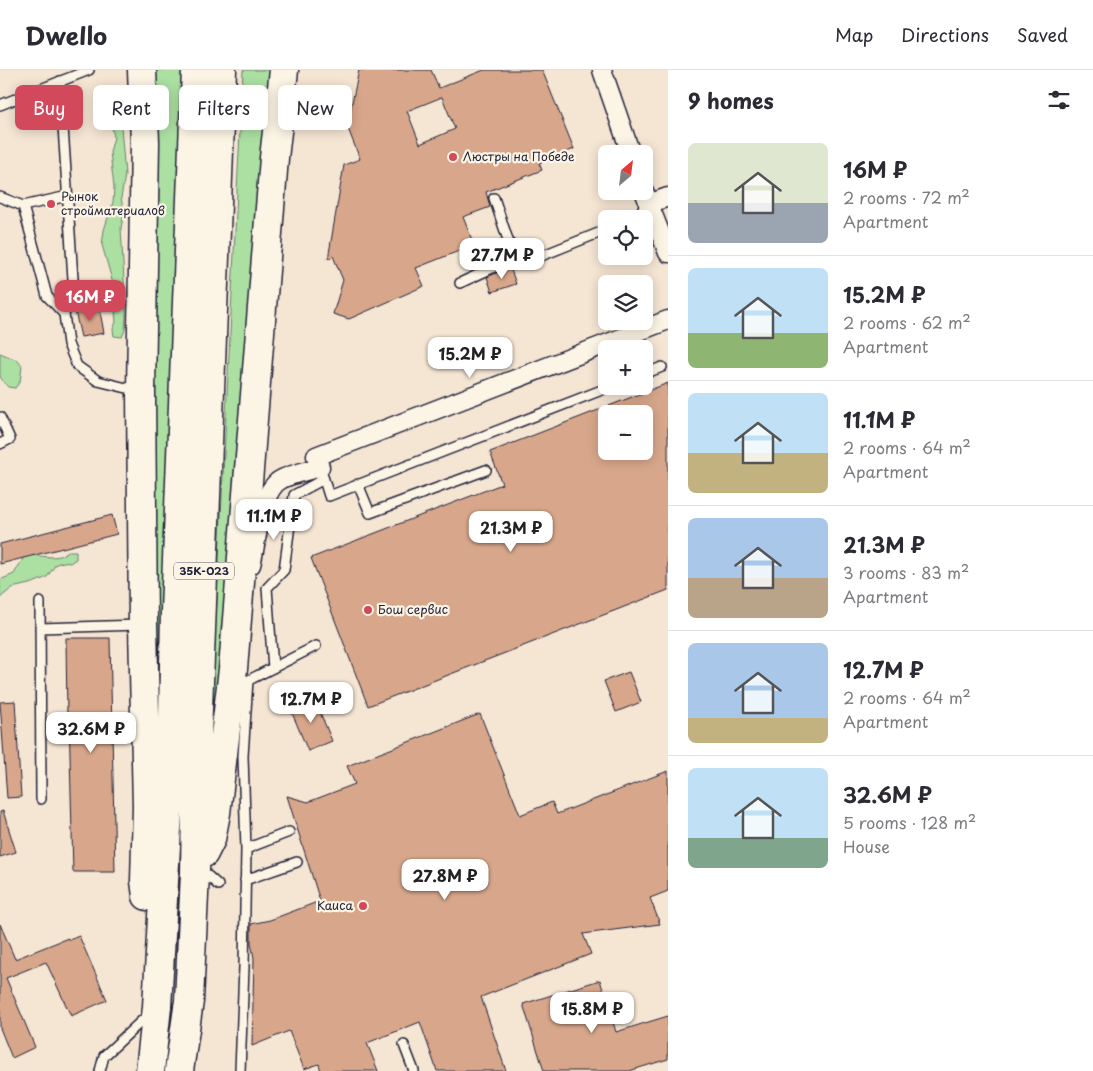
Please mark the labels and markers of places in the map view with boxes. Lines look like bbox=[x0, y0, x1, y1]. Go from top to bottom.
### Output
place label: Люстры на Победе bbox=[463, 147, 575, 165]
marker: Люстры на Победе bbox=[447, 151, 459, 163]
place label: Рынок стройматериалов bbox=[61, 187, 165, 219]
marker: Рынок стройматериалов bbox=[45, 198, 57, 210]
pin: 27.7M ₽ bbox=[456, 238, 548, 280]
pin: 16M ₽ bbox=[55, 280, 125, 322]
pin: 15.2M ₽ bbox=[424, 336, 516, 379]
pin: 11.1M ₽ bbox=[228, 498, 320, 541]
pin: 21.3M ₽ bbox=[465, 510, 557, 553]
place label: Бош сервис bbox=[378, 600, 448, 618]
marker: Бош сервис bbox=[362, 604, 374, 616]
pin: 12.7M ₽ bbox=[265, 682, 357, 724]
pin: 32.6M ₽ bbox=[45, 712, 137, 754]
pin: 27.8M ₽ bbox=[399, 858, 491, 901]
place label: Каиса bbox=[317, 896, 353, 914]
marker: Каиса bbox=[357, 900, 369, 912]
pin: 15.8M ₽ bbox=[546, 992, 638, 1034]

